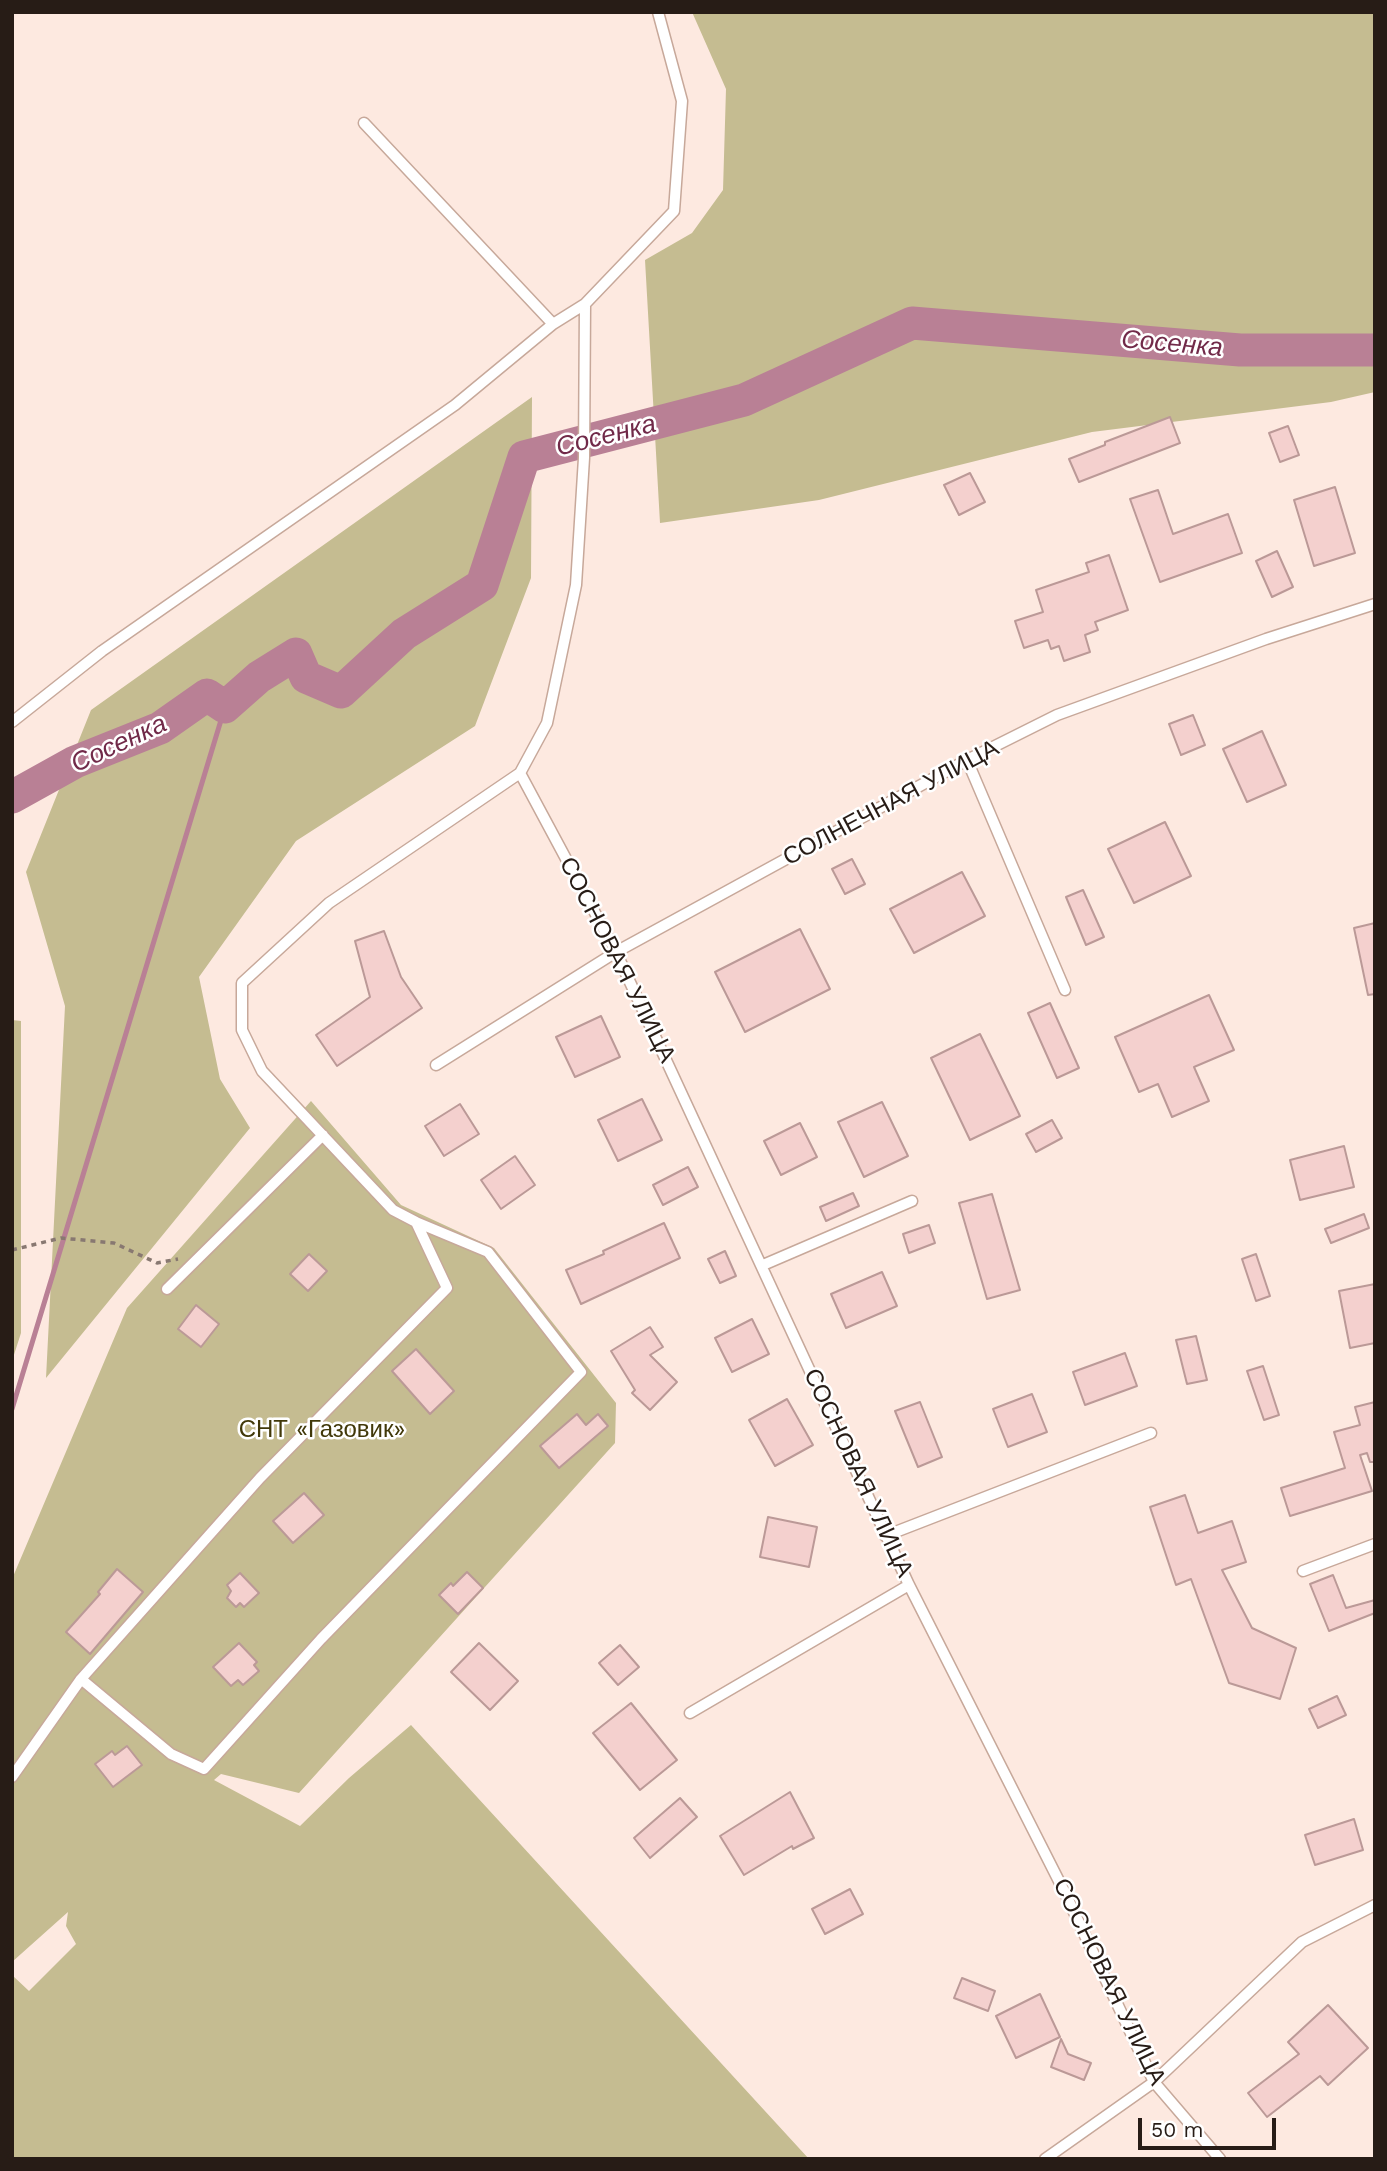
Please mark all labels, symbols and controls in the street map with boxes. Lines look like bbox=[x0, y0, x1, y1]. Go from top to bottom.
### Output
water label: Сосенка bbox=[1120, 324, 1224, 364]
water label: Сосенка bbox=[553, 409, 659, 463]
water label: Сосенка bbox=[66, 708, 172, 780]
street label: СОЛНЕЧНАЯ УЛИЦА bbox=[778, 734, 1004, 872]
street label: СОСНОВАЯ УЛИЦА bbox=[553, 852, 681, 1068]
street label: СОСНОВАЯ УЛИЦА bbox=[797, 1364, 919, 1582]
park label: СНТ «Газовик» bbox=[239, 1416, 405, 1444]
street label: СОСНОВАЯ УЛИЦА bbox=[1046, 1874, 1172, 2090]
scale bar bbox=[1142, 2104, 1280, 2148]
text: 50 m bbox=[1151, 2117, 1203, 2142]

